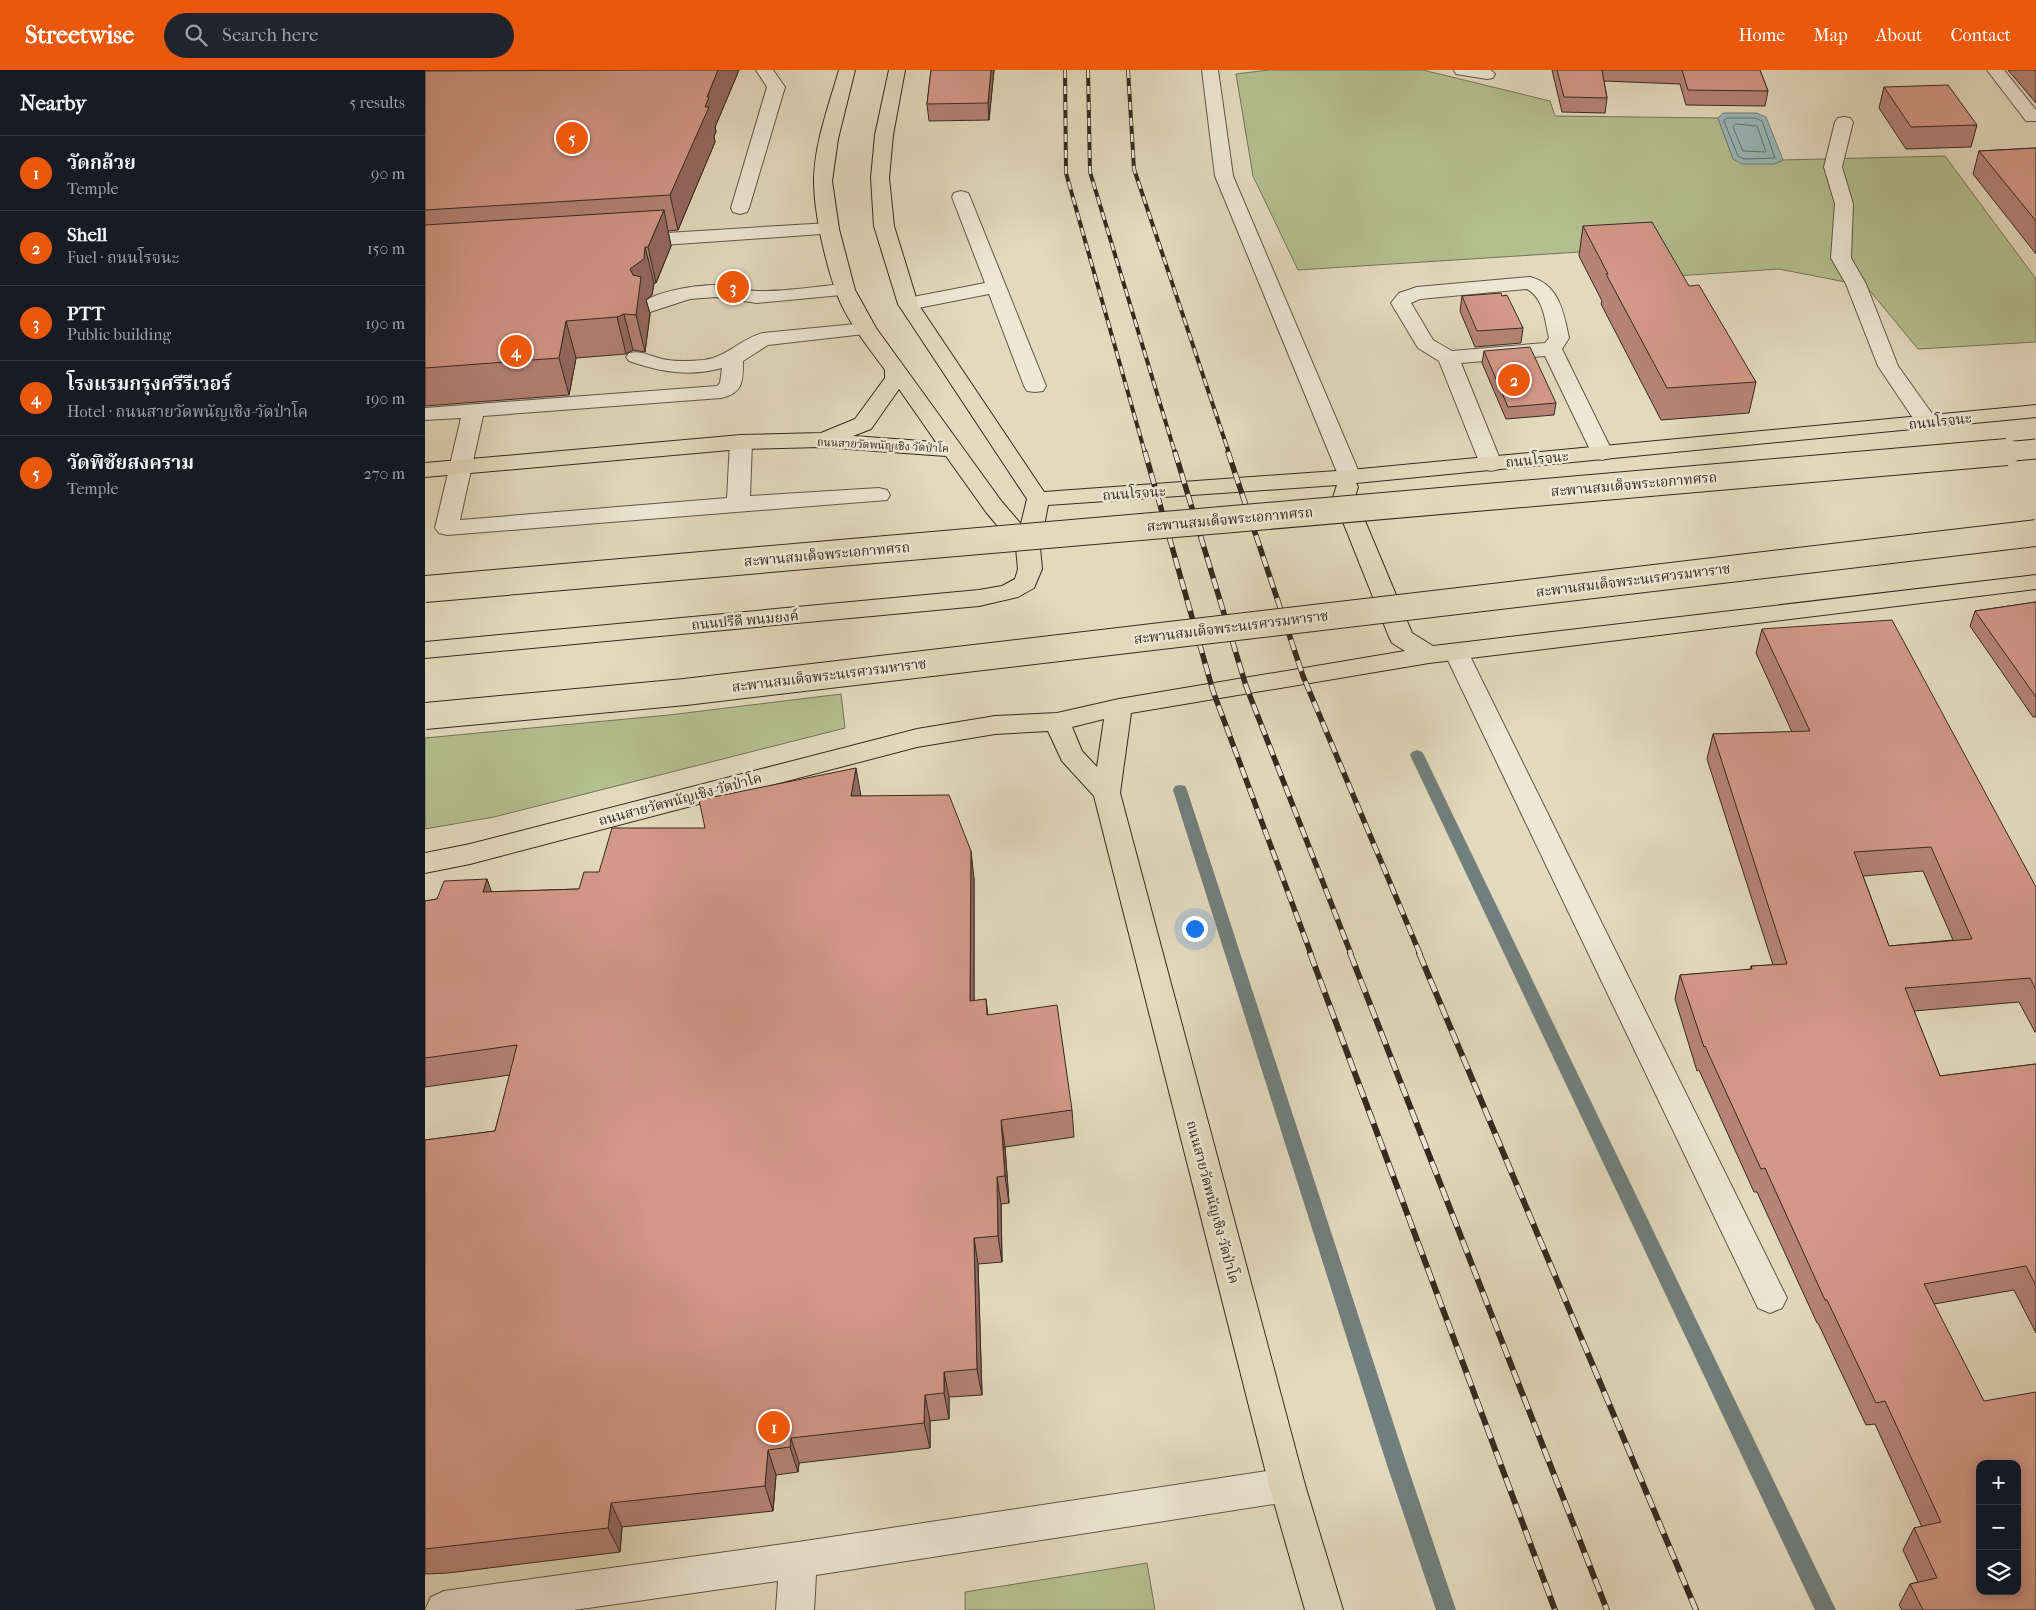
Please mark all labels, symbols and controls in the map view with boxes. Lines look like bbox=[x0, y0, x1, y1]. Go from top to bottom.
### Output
search box bbox=[164, 13, 514, 58]
text: Streetwise bbox=[25, 21, 134, 49]
icon: search bbox=[182, 21, 210, 49]
text: Search here bbox=[222, 24, 318, 46]
text: Home bbox=[1738, 25, 1785, 46]
text: Map bbox=[1813, 25, 1848, 46]
text: About bbox=[1876, 25, 1922, 46]
text: Contact bbox=[1950, 25, 2011, 46]
text: Nearby bbox=[20, 91, 86, 115]
text: 5 results bbox=[349, 93, 405, 112]
pin: 5 bbox=[556, 119, 588, 157]
text: วัดกล้วย bbox=[67, 152, 136, 174]
text: 1 bbox=[33, 164, 39, 183]
text: 90 m bbox=[371, 164, 405, 183]
text: Temple bbox=[67, 179, 118, 198]
text: Shell bbox=[67, 224, 107, 246]
text: 2 bbox=[32, 239, 40, 258]
text: 150 m bbox=[367, 239, 405, 258]
text: Fuel · ถนนโรจนะ bbox=[67, 248, 179, 267]
pin: 3 bbox=[717, 268, 749, 306]
text: PTT bbox=[67, 303, 105, 325]
text: 3 bbox=[33, 314, 39, 333]
text: 190 m bbox=[365, 314, 405, 333]
text: Public building bbox=[67, 325, 171, 344]
pin: 4 bbox=[500, 332, 532, 370]
pin: 2 bbox=[1498, 361, 1530, 399]
text: โรงแรมกรุงศรีรืเวอร์ bbox=[67, 373, 231, 395]
text: 4 bbox=[31, 389, 41, 408]
text: 190 m bbox=[365, 389, 405, 408]
text: Hotel · ถนนสายวัดพนัญเชิง-วัดป่าโค bbox=[67, 402, 308, 421]
street label: ถนนโรจนะ bbox=[1907, 408, 1973, 433]
street label: ถนนสายวัดพนัญเชิง-วัดป่าโค bbox=[817, 435, 949, 455]
street label: ถนนโรจนะ bbox=[1504, 446, 1570, 471]
text: วัดพิชัยสงคราม bbox=[67, 452, 194, 474]
text: 5 bbox=[33, 464, 39, 483]
text: 270 m bbox=[364, 464, 405, 483]
street label: สะพานสมเด็จพระเอกาทศรถ bbox=[1550, 469, 1718, 500]
text: Temple bbox=[67, 479, 118, 498]
street label: ถนนโรจนะ bbox=[1102, 481, 1166, 504]
street label: สะพานสมเด็จพระเอกาทศรถ bbox=[1146, 504, 1314, 535]
street label: สะพานสมเด็จพระเอกาทศรถ bbox=[743, 539, 911, 570]
street label: สะพานสมเด็จพระนเรศวรมหาราช bbox=[1535, 560, 1731, 601]
street label: ถนนปรีดี พนมยงค์ bbox=[691, 606, 799, 634]
street label: สะพานสมเด็จพระนเรศวรมหาราช bbox=[1133, 607, 1329, 648]
street label: สะพานสมเด็จพระนเรศวรมหาราช bbox=[731, 655, 927, 696]
street label: ถนนสายวัดพนัญเชิง-วัดป่าโค bbox=[596, 768, 764, 829]
your location bbox=[1182, 916, 1208, 942]
street label: ถนนสายวัดพนัญเชิง-วัดป่าโค bbox=[1183, 1118, 1244, 1286]
pin: 1 bbox=[758, 1408, 790, 1446]
map controls bbox=[1976, 1460, 2021, 1595]
button: + bbox=[1976, 1460, 2021, 1505]
button: − bbox=[1976, 1505, 2021, 1550]
button: layers bbox=[1976, 1550, 2021, 1595]

